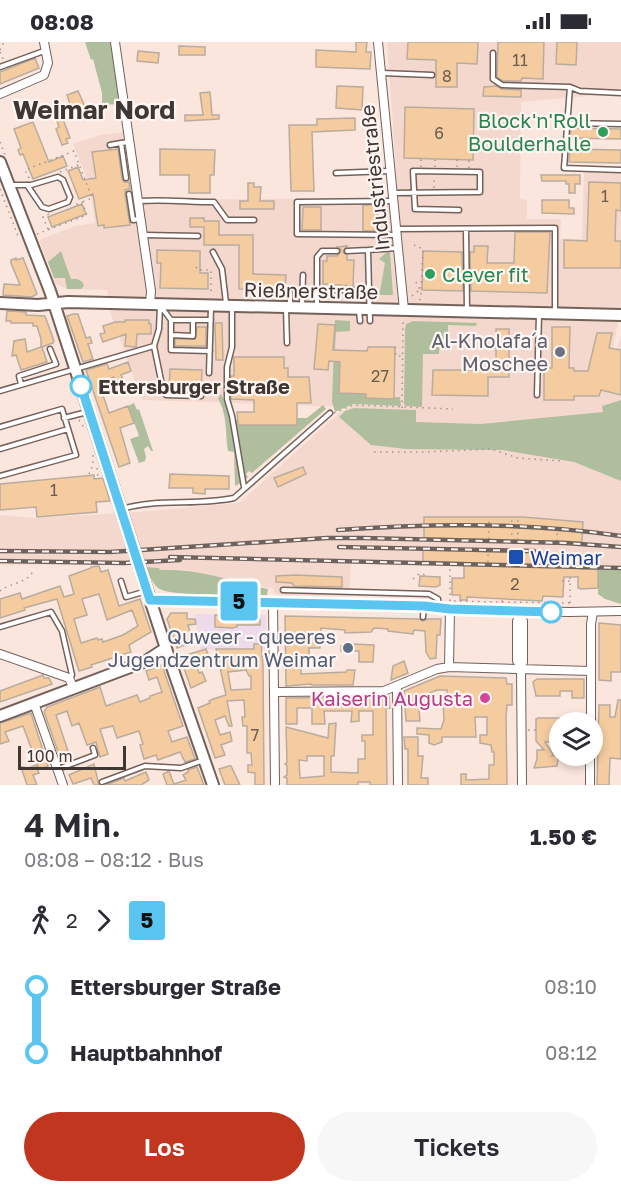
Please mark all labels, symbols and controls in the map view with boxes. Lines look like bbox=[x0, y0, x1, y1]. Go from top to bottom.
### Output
text: 08:08 bbox=[30, 8, 94, 35]
house number: 11 bbox=[512, 50, 528, 70]
house number: 8 bbox=[442, 66, 452, 86]
district label: Weimar Nord bbox=[13, 94, 175, 125]
street label: Industriestraße bbox=[354, 104, 394, 252]
place label: Block'n'Roll Boulderhalle bbox=[468, 108, 591, 155]
house number: 6 bbox=[434, 123, 444, 143]
marker: Block'n'Roll Boulderhalle bbox=[596, 125, 610, 139]
house number: 1 bbox=[601, 186, 609, 206]
place label: Clever fit bbox=[442, 262, 529, 286]
marker: Clever fit bbox=[423, 267, 437, 281]
street label: Rießnerstraße bbox=[244, 277, 378, 303]
place label: Al-Kholafa´a Moschee bbox=[431, 328, 548, 375]
marker: Al-Kholafa´a Moschee bbox=[553, 345, 567, 359]
house number: 27 bbox=[371, 366, 389, 386]
place label: Ettersburger Straße bbox=[98, 374, 290, 398]
marker: Ettersburger Straße bbox=[70, 375, 92, 397]
house number: 1 bbox=[50, 480, 58, 500]
place label: Weimar bbox=[530, 545, 602, 569]
marker: Weimar bbox=[507, 548, 525, 566]
house number: 2 bbox=[510, 574, 520, 594]
line badge: 5 bbox=[220, 582, 258, 620]
text: 5 bbox=[233, 588, 245, 614]
unlabelled marker bbox=[540, 601, 562, 623]
place label: Quweer - queeres Jugendzentrum Weimar bbox=[108, 624, 336, 671]
marker: Quweer - queeres Jugendzentrum Weimar bbox=[341, 641, 355, 655]
place label: Kaiserin Augusta bbox=[311, 686, 473, 710]
marker: Kaiserin Augusta bbox=[478, 691, 492, 705]
map controls bbox=[549, 712, 603, 766]
button: layers bbox=[549, 712, 603, 766]
house number: 7 bbox=[251, 725, 259, 745]
scale bar bbox=[18, 743, 126, 770]
text: 100 m bbox=[27, 746, 73, 766]
text: 4 Min. bbox=[24, 805, 121, 844]
text: 1.50 € bbox=[530, 823, 597, 850]
text: 08:08 – 08:12 · Bus bbox=[24, 847, 204, 871]
icon: walk bbox=[24, 904, 57, 937]
icon: forward bbox=[87, 904, 120, 937]
text: 5 bbox=[141, 907, 153, 933]
text: 2 bbox=[66, 908, 78, 932]
text: Ettersburger Straße bbox=[70, 973, 281, 1000]
text: 08:10 bbox=[544, 974, 597, 998]
text: Hauptbahnhof bbox=[70, 1039, 222, 1066]
text: 08:12 bbox=[545, 1040, 597, 1064]
button: Los bbox=[24, 1112, 305, 1181]
button: Tickets bbox=[317, 1112, 597, 1181]

